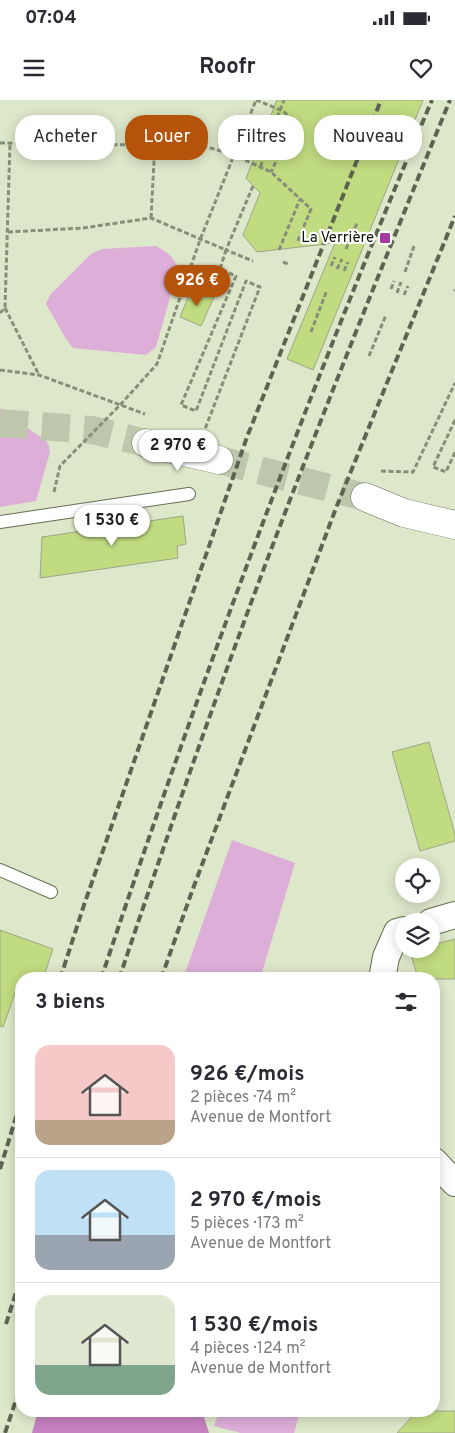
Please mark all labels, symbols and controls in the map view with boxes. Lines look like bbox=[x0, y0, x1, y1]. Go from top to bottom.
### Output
text: 07:04 bbox=[25, 6, 77, 30]
icon: menu bbox=[20, 54, 48, 82]
text: Roofr bbox=[199, 54, 256, 81]
icon: heart bbox=[407, 54, 435, 82]
chip: Acheter bbox=[15, 115, 115, 160]
chip: Louer bbox=[125, 115, 208, 160]
chip: Filtres bbox=[218, 115, 304, 160]
chip: Nouveau bbox=[314, 115, 422, 160]
place label: La Verrière bbox=[301, 229, 374, 248]
marker: La Verrière bbox=[378, 231, 392, 245]
pin: 926 € bbox=[162, 264, 232, 307]
text: 926 € bbox=[175, 271, 219, 291]
pin: 2 970 € bbox=[132, 430, 224, 472]
text: 2 970 € bbox=[150, 436, 206, 456]
pin: 1 530 € bbox=[66, 504, 158, 547]
text: 1 530 € bbox=[85, 511, 139, 531]
map controls bbox=[395, 858, 440, 958]
button: locate bbox=[395, 858, 440, 903]
button: layers bbox=[395, 913, 440, 958]
icon: filters bbox=[392, 988, 420, 1016]
text: 3 biens bbox=[35, 989, 105, 1016]
text: 926 €/mois bbox=[190, 1061, 305, 1088]
icon: home bbox=[75, 1065, 135, 1125]
text: 2 pièces · 74 m² bbox=[190, 1088, 296, 1108]
text: Avenue de Montfort bbox=[190, 1108, 331, 1128]
text: 2 970 €/mois bbox=[190, 1187, 322, 1214]
icon: home bbox=[75, 1190, 135, 1250]
text: 5 pièces · 173 m² bbox=[190, 1214, 304, 1234]
text: Avenue de Montfort bbox=[190, 1234, 331, 1254]
text: 1 530 €/mois bbox=[190, 1312, 318, 1339]
icon: home bbox=[75, 1315, 135, 1375]
text: 4 pièces · 124 m² bbox=[190, 1339, 306, 1359]
text: Avenue de Montfort bbox=[190, 1359, 331, 1379]

